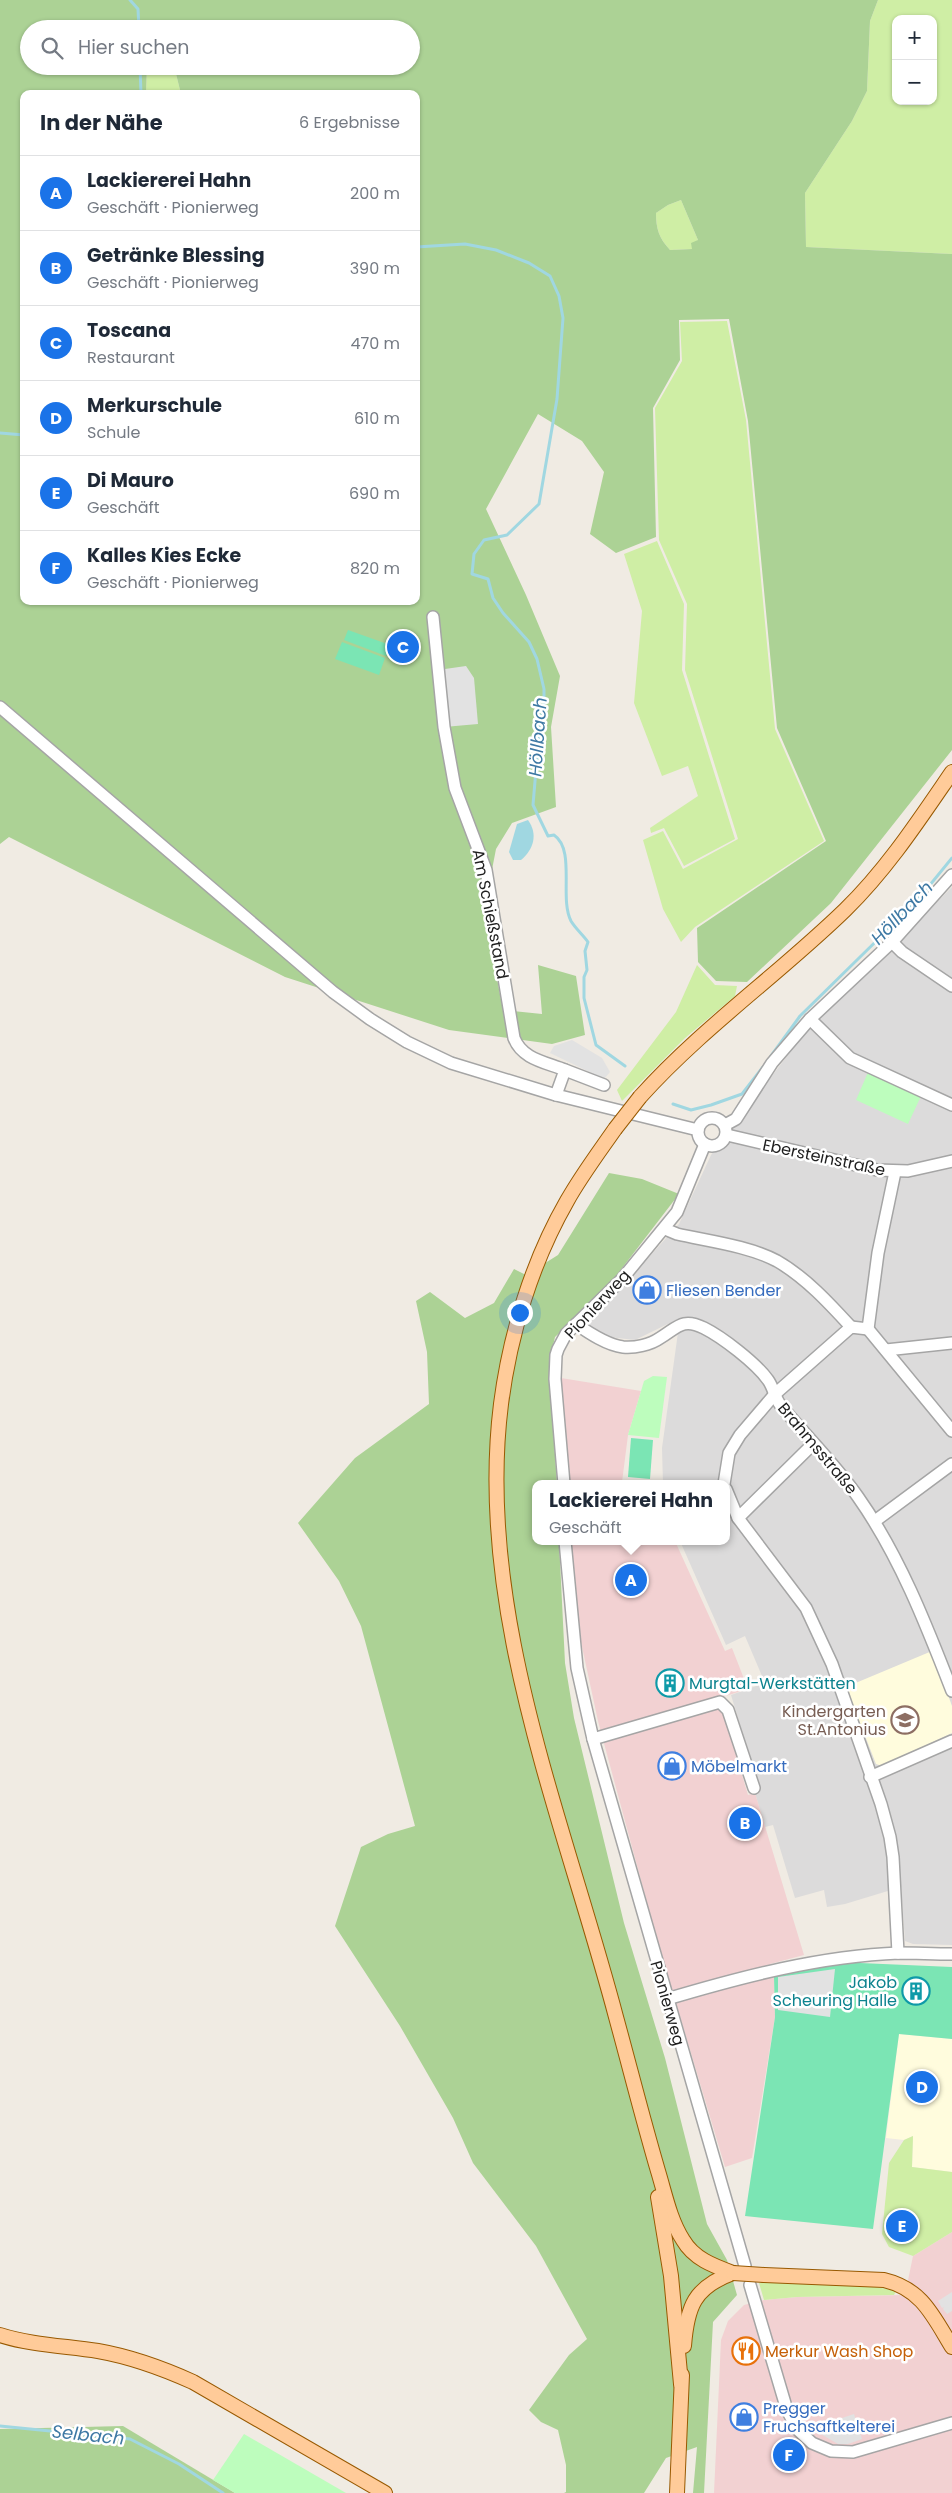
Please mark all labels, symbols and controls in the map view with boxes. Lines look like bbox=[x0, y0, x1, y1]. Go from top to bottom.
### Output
map controls bbox=[892, 15, 937, 105]
button: + bbox=[892, 15, 937, 60]
search box bbox=[20, 20, 420, 75]
icon: search bbox=[38, 34, 66, 62]
text: Hier suchen bbox=[78, 34, 189, 61]
button: − bbox=[892, 60, 937, 105]
text: In der Nähe bbox=[40, 108, 163, 137]
text: 6 Ergebnisse bbox=[299, 111, 400, 134]
text: Lackiererei Hahn bbox=[87, 167, 251, 194]
text: A bbox=[50, 182, 62, 205]
text: 200 m bbox=[350, 182, 400, 205]
text: Geschäft · Pionierweg bbox=[87, 196, 259, 219]
text: Getränke Blessing bbox=[87, 242, 265, 269]
text: B bbox=[51, 257, 61, 280]
text: 390 m bbox=[350, 257, 400, 280]
text: Geschäft · Pionierweg bbox=[87, 271, 259, 294]
text: Toscana bbox=[87, 317, 171, 344]
text: C bbox=[50, 332, 62, 355]
text: 470 m bbox=[350, 332, 400, 355]
text: Restaurant bbox=[87, 346, 175, 369]
text: Merkurschule bbox=[87, 392, 222, 419]
text: D bbox=[50, 407, 62, 430]
text: 610 m bbox=[354, 407, 400, 430]
text: Schule bbox=[87, 421, 140, 444]
text: Di Mauro bbox=[87, 467, 174, 494]
text: E bbox=[52, 482, 60, 505]
text: 690 m bbox=[349, 482, 400, 505]
text: Geschäft bbox=[87, 496, 160, 519]
text: Kalles Kies Ecke bbox=[87, 542, 241, 569]
text: F bbox=[52, 557, 60, 580]
text: 820 m bbox=[350, 557, 400, 580]
text: Geschäft · Pionierweg bbox=[87, 571, 259, 594]
pin: C bbox=[387, 628, 419, 666]
water label: Höllbach bbox=[522, 696, 553, 778]
street label: Am Schießstand bbox=[467, 847, 514, 981]
water label: Höllbach bbox=[865, 875, 938, 950]
street label: Ebersteinstraße bbox=[760, 1133, 887, 1182]
street label: Pionierweg bbox=[559, 1265, 636, 1344]
shop icon: Fliesen Bender bbox=[632, 1275, 662, 1305]
place label: Fliesen Bender bbox=[666, 1279, 781, 1302]
your location bbox=[507, 1300, 533, 1326]
street label: Brahmsstraße bbox=[772, 1397, 863, 1499]
popup bbox=[532, 1480, 730, 1545]
text: Lackiererei Hahn bbox=[549, 1487, 713, 1514]
text: Geschäft bbox=[549, 1516, 621, 1539]
pin: A bbox=[615, 1561, 647, 1599]
building icon: Murgtal-Werkstätten bbox=[655, 1668, 685, 1698]
place label: Murgtal-Werkstätten bbox=[689, 1672, 856, 1695]
place label: Kindergarten St.Antonius bbox=[782, 1700, 886, 1741]
school or university icon: Kindergarten St.Antonius bbox=[890, 1705, 920, 1735]
shop icon: Möbelmarkt bbox=[657, 1751, 687, 1781]
place label: Möbelmarkt bbox=[691, 1755, 787, 1778]
pin: B bbox=[729, 1804, 761, 1842]
street label: Pionierweg bbox=[644, 1958, 691, 2048]
place label: Jakob Scheuring Halle bbox=[773, 1971, 897, 2012]
building icon: Jakob Scheuring Halle bbox=[901, 1976, 931, 2006]
pin: D bbox=[906, 2068, 938, 2106]
pin: E bbox=[886, 2207, 918, 2245]
restaurant icon: Merkur Wash Shop bbox=[731, 2336, 761, 2366]
place label: Merkur Wash Shop bbox=[765, 2340, 914, 2363]
place label: Pregger Fruchsaftkelterei bbox=[763, 2397, 895, 2438]
shop icon: Pregger Fruchsaftkelterei bbox=[729, 2402, 759, 2432]
water label: Selbach bbox=[51, 2418, 126, 2451]
pin: F bbox=[773, 2436, 805, 2474]

